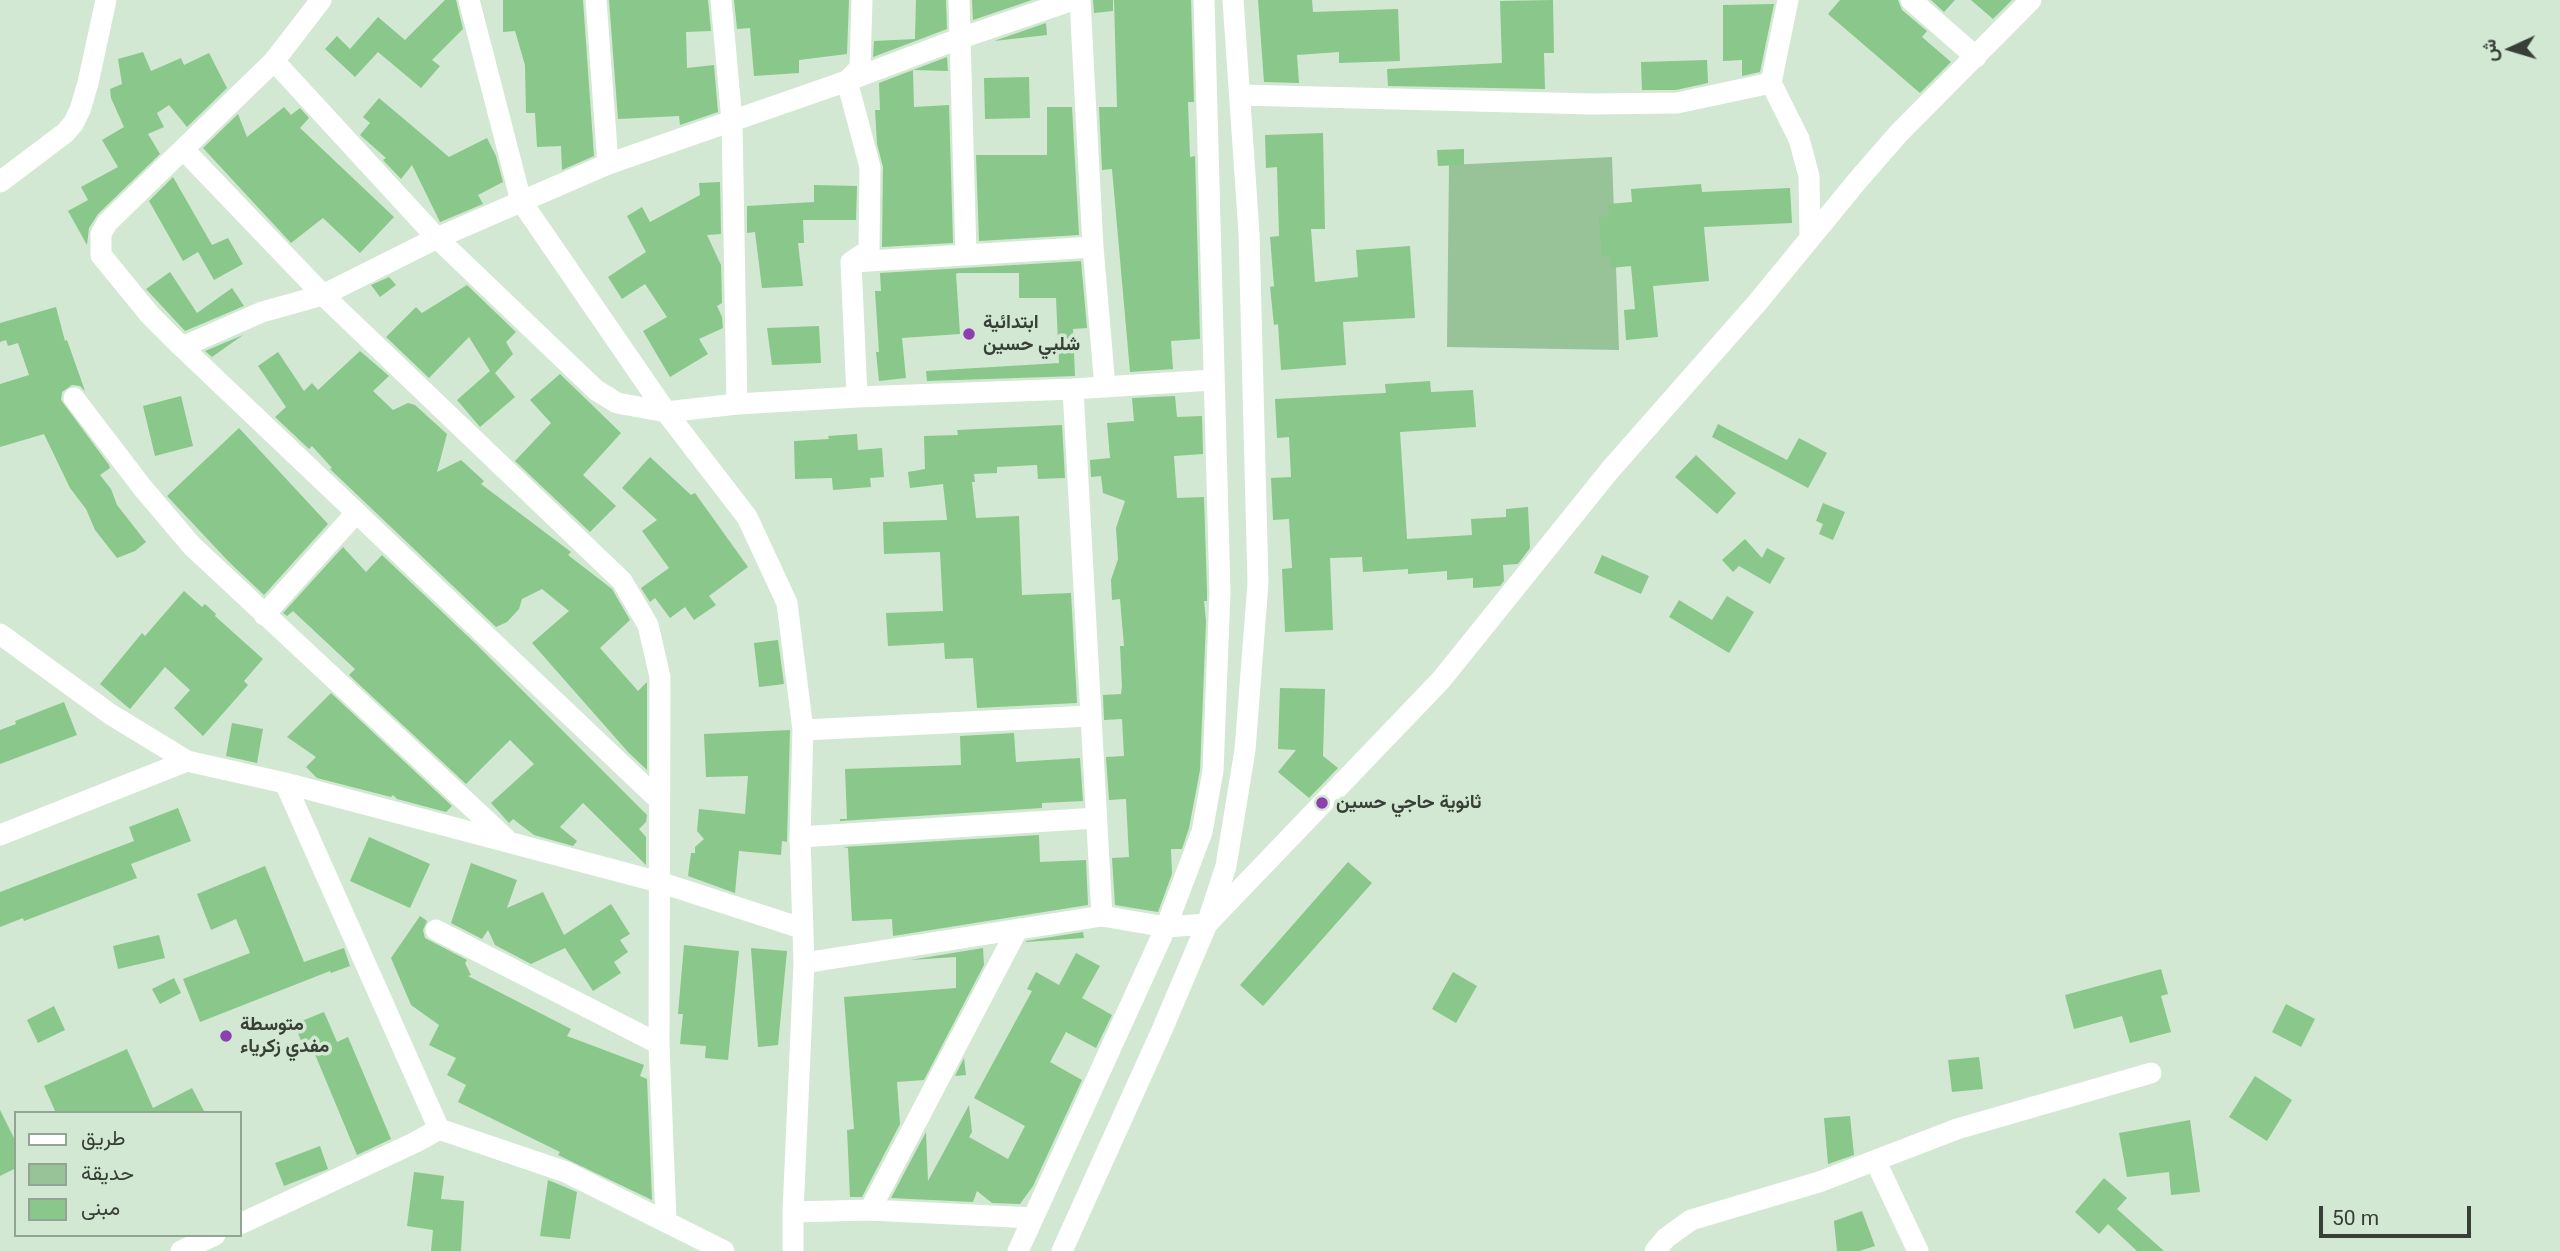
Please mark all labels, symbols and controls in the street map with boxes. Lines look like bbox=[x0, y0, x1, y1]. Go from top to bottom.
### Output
north arrow bbox=[2476, 14, 2546, 84]
text: ش bbox=[2477, 38, 2502, 63]
place label: ابتدائية شلبي حسين bbox=[983, 312, 1080, 356]
marker: ابتدائية شلبي حسين bbox=[961, 326, 977, 342]
place label: ثانوية حاجي حسين bbox=[1336, 792, 1481, 814]
marker: ثانوية حاجي حسين bbox=[1314, 795, 1330, 811]
place label: متوسطة مفدي زكرياء bbox=[240, 1014, 329, 1058]
marker: متوسطة مفدي زكرياء bbox=[218, 1028, 234, 1044]
legend bbox=[14, 1111, 242, 1237]
text: طريق bbox=[81, 1126, 126, 1150]
text: حديقة bbox=[81, 1161, 134, 1185]
scale bar bbox=[2322, 1192, 2474, 1236]
text: مبنى bbox=[81, 1196, 120, 1220]
text: 50 m bbox=[2332, 1206, 2379, 1230]

